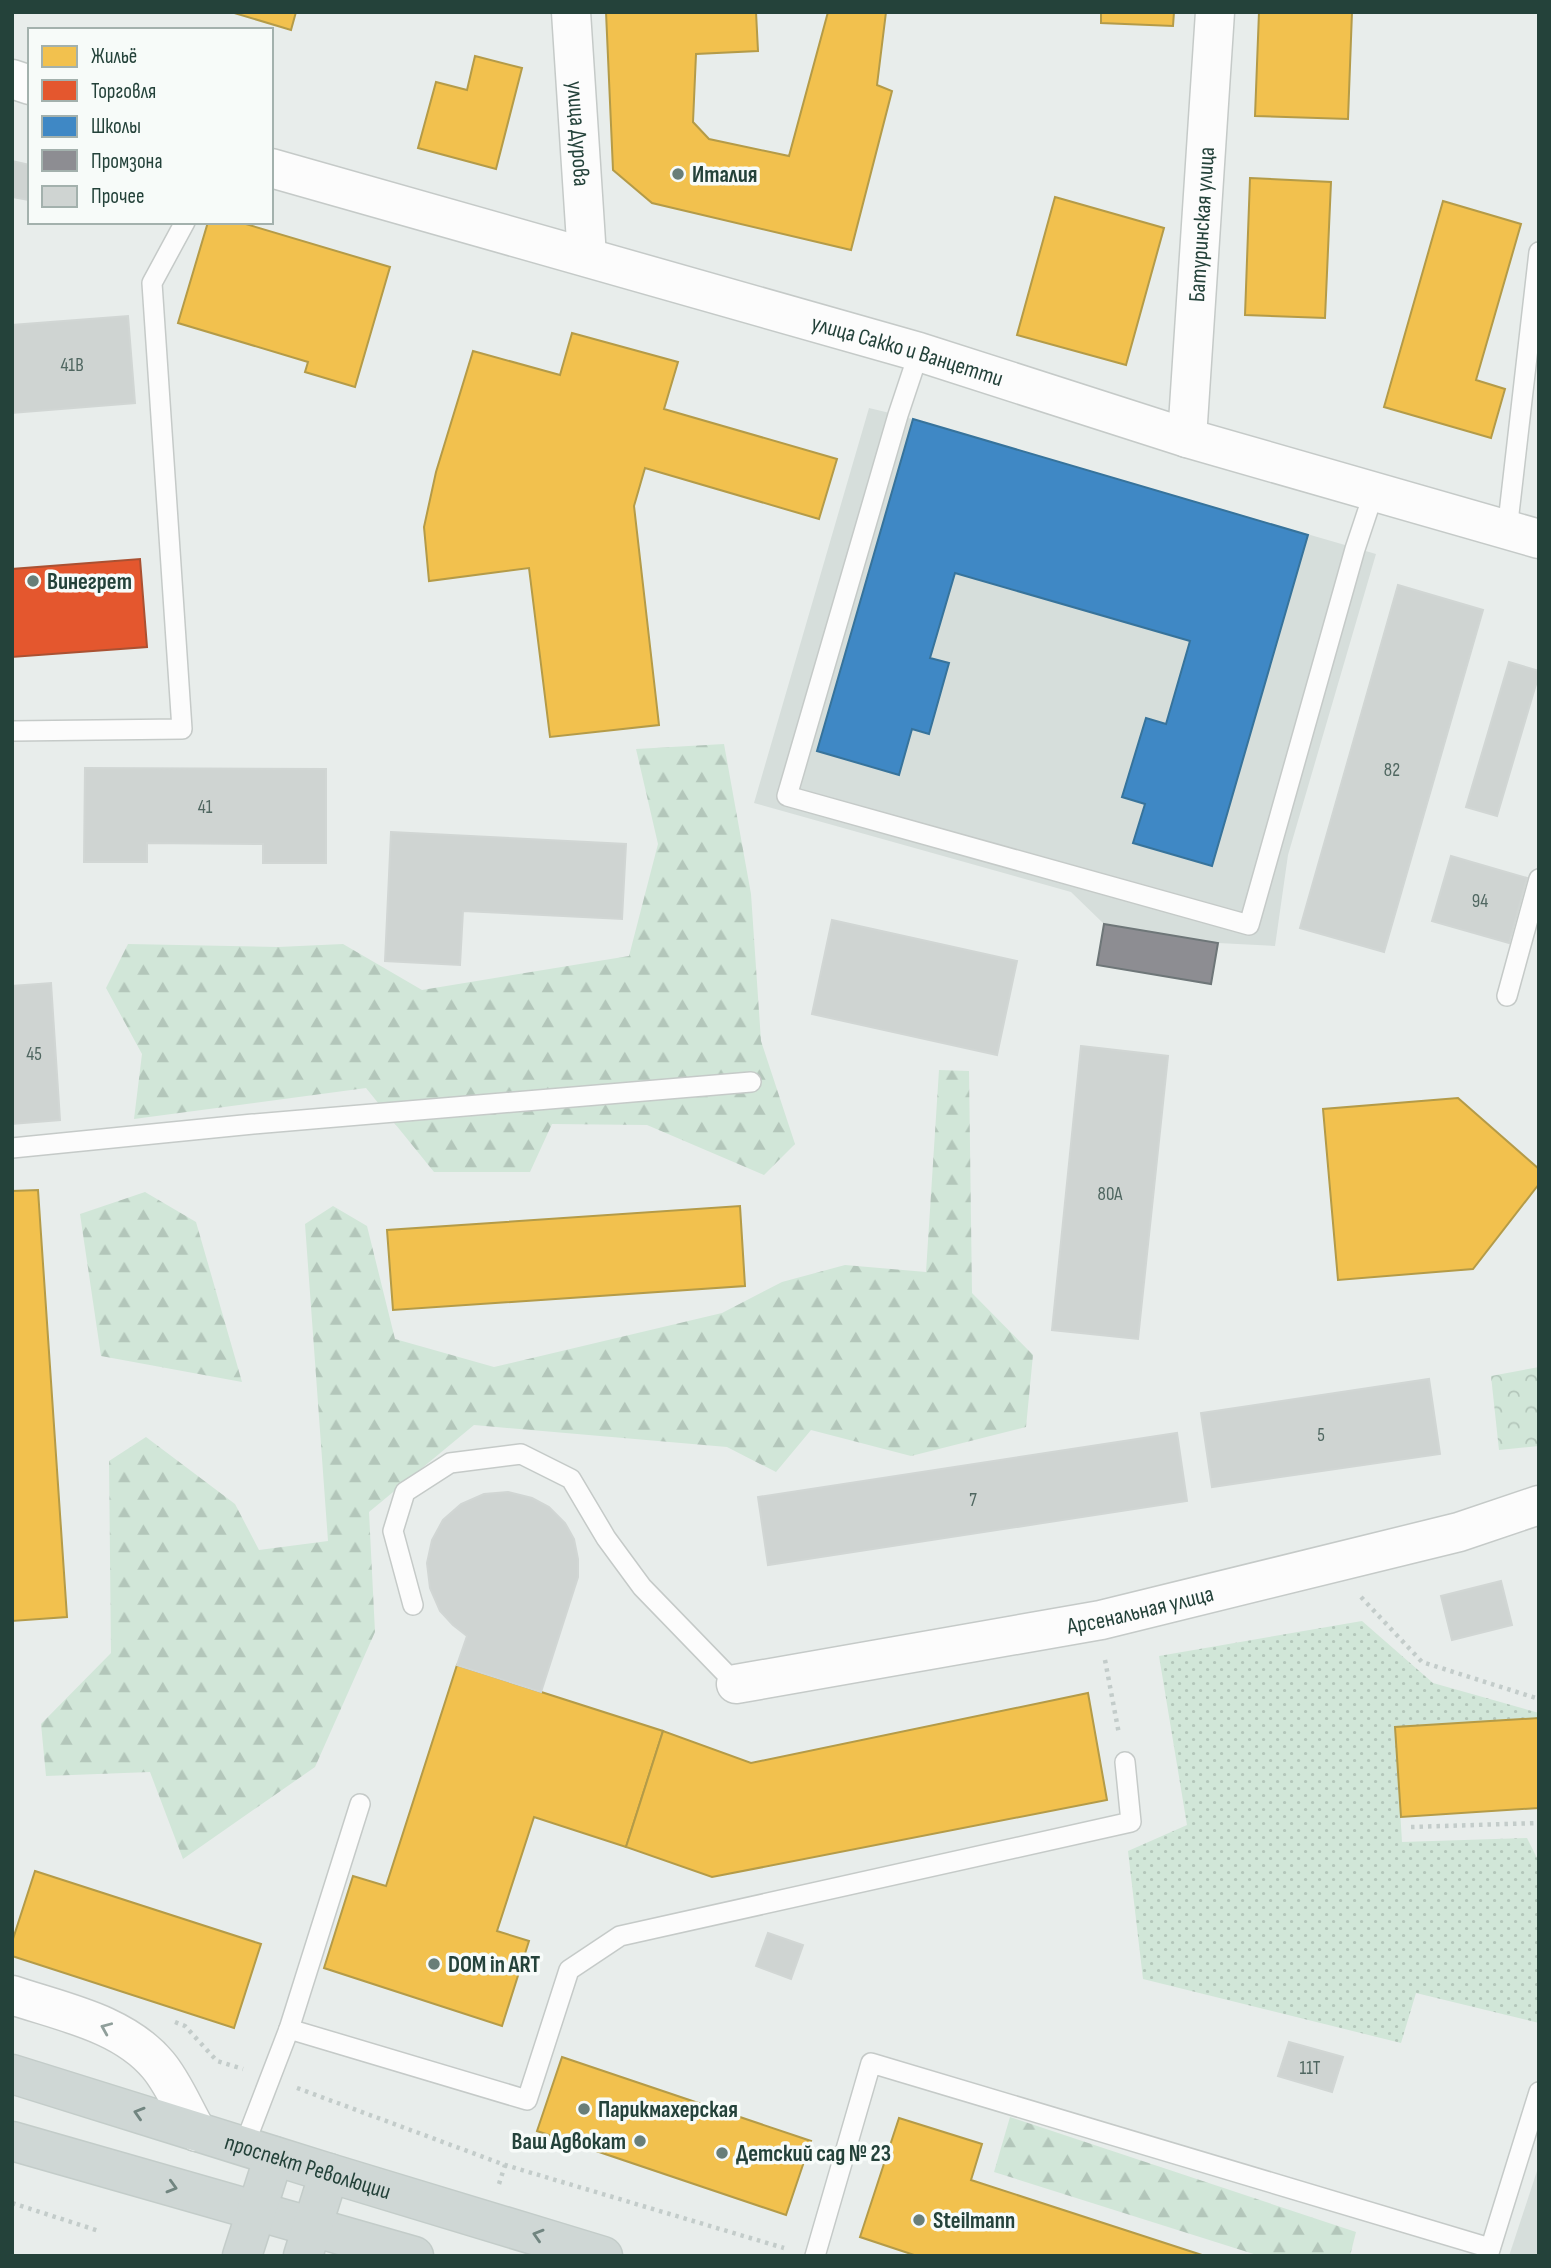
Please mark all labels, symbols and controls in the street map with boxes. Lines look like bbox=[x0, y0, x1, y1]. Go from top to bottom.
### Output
legend bbox=[28, 28, 273, 224]
text: Жильё bbox=[91, 44, 137, 69]
text: Торговля bbox=[91, 79, 156, 104]
street label: улица Дурова bbox=[561, 80, 595, 187]
text: Школы bbox=[91, 114, 141, 139]
street label: Батуринская улица bbox=[1183, 146, 1221, 303]
text: Промзона bbox=[91, 149, 162, 174]
place label: Италия bbox=[692, 161, 758, 189]
marker: Италия bbox=[670, 166, 686, 182]
text: Прочее bbox=[91, 184, 144, 209]
street label: улица Сакко и Ванцетти bbox=[808, 309, 1007, 393]
house number: 41В bbox=[60, 354, 84, 377]
place label: Винегрет bbox=[47, 568, 132, 596]
marker: Винегрет bbox=[25, 573, 41, 589]
house number: 82 bbox=[1384, 759, 1400, 782]
house number: 41 bbox=[198, 796, 213, 819]
house number: 94 bbox=[1472, 890, 1488, 913]
house number: 45 bbox=[26, 1043, 42, 1066]
house number: 80А bbox=[1098, 1183, 1123, 1206]
house number: 5 bbox=[1317, 1424, 1325, 1447]
house number: 7 bbox=[969, 1489, 977, 1512]
street label: Арсенальная улица bbox=[1064, 1580, 1217, 1641]
place label: DOM in ART bbox=[448, 1951, 540, 1979]
marker: DOM in ART bbox=[426, 1956, 442, 1972]
one-way arrow bbox=[100, 2023, 112, 2037]
house number: 11Т bbox=[1299, 2057, 1321, 2080]
place label: Парикмахерская bbox=[598, 2096, 738, 2124]
marker: Парикмахерская bbox=[576, 2101, 592, 2117]
one-way arrow bbox=[133, 2107, 145, 2122]
street label: проспект Революции bbox=[221, 2128, 394, 2206]
place label: Ваш Адвокат bbox=[512, 2128, 626, 2156]
marker: Ваш Адвокат bbox=[632, 2133, 648, 2149]
place label: Детский сад № 23 bbox=[736, 2140, 891, 2168]
marker: Детский сад № 23 bbox=[714, 2145, 730, 2161]
one-way arrow bbox=[166, 2179, 178, 2194]
place label: Steilmann bbox=[933, 2207, 1015, 2235]
marker: Steilmann bbox=[911, 2212, 927, 2228]
one-way arrow bbox=[532, 2229, 544, 2244]

